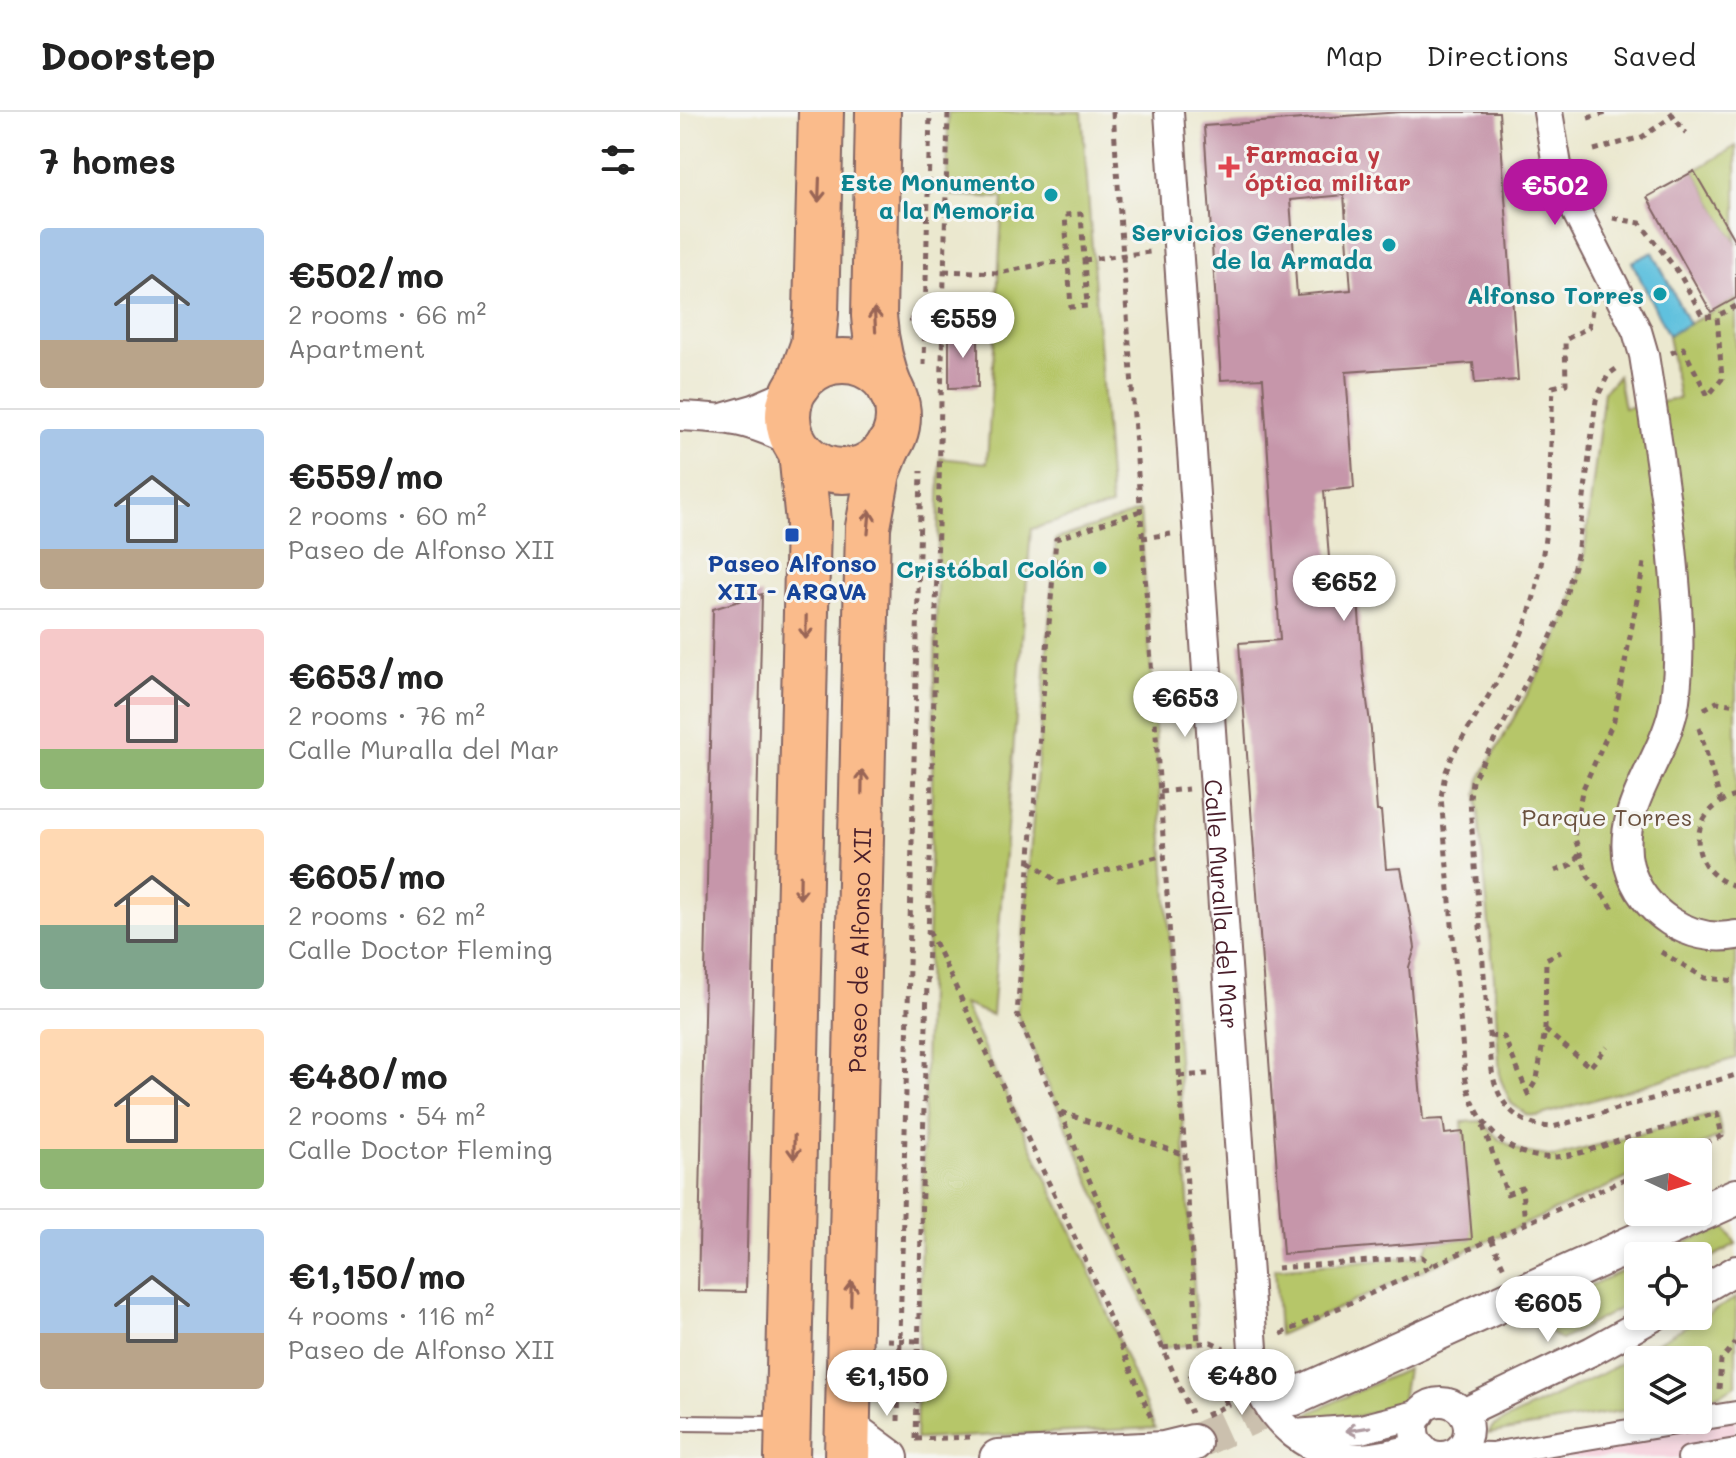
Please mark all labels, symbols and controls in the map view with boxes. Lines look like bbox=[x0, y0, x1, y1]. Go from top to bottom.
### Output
text: Doorstep bbox=[40, 30, 216, 80]
text: Map bbox=[1326, 37, 1383, 73]
text: Directions bbox=[1427, 37, 1569, 73]
text: Saved bbox=[1613, 37, 1696, 73]
text: 7 homes bbox=[40, 138, 176, 183]
icon: filters bbox=[596, 138, 640, 182]
place label: Farmacia y óptica militar bbox=[1245, 138, 1411, 197]
marker: Farmacia y óptica militar bbox=[1220, 158, 1238, 176]
pin: €502 bbox=[1508, 159, 1602, 227]
place label: Este Monumento a la Memoria bbox=[840, 166, 1035, 225]
text: €502 bbox=[1521, 168, 1589, 202]
one-way arrow bbox=[812, 176, 827, 203]
marker: Este Monumento a la Memoria bbox=[1042, 186, 1060, 204]
place label: Servicios Generales de la Armada bbox=[1131, 216, 1373, 275]
marker: Servicios Generales de la Armada bbox=[1380, 236, 1398, 254]
text: €502/mo bbox=[288, 252, 444, 297]
icon: home bbox=[104, 260, 200, 356]
place label: Alfonso Torres bbox=[1467, 279, 1644, 310]
marker: Alfonso Torres bbox=[1651, 285, 1669, 303]
pin: €559 bbox=[916, 292, 1010, 360]
text: 2 rooms · 66 m² bbox=[288, 297, 486, 331]
text: €559 bbox=[929, 301, 997, 335]
one-way arrow bbox=[867, 307, 882, 334]
text: Apartment bbox=[288, 331, 425, 365]
text: €559/mo bbox=[288, 453, 443, 498]
icon: home bbox=[104, 461, 200, 557]
text: 2 rooms · 60 m² bbox=[288, 498, 487, 532]
one-way arrow bbox=[862, 509, 877, 536]
marker: Paseo Alfonso XII - ARQVA bbox=[783, 526, 801, 544]
text: Paseo de Alfonso XII bbox=[288, 532, 554, 566]
place label: Paseo Alfonso XII - ARQVA bbox=[707, 547, 877, 606]
place label: Cristóbal Colón bbox=[896, 553, 1084, 584]
pin: €652 bbox=[1297, 555, 1391, 623]
marker: Cristóbal Colón bbox=[1091, 559, 1109, 577]
text: €652 bbox=[1311, 564, 1377, 598]
one-way arrow bbox=[798, 613, 814, 640]
text: €653/mo bbox=[288, 653, 444, 698]
icon: home bbox=[104, 661, 200, 757]
pin: €653 bbox=[1138, 671, 1232, 739]
text: €653 bbox=[1151, 680, 1219, 714]
text: 2 rooms · 76 m² bbox=[288, 698, 485, 732]
text: Calle Muralla del Mar bbox=[288, 732, 559, 766]
one-way arrow bbox=[855, 769, 870, 796]
street label: Calle Muralla del Mar bbox=[1199, 778, 1247, 1030]
park label: Parque Torres bbox=[1522, 801, 1692, 832]
street label: Paseo de Alfonso XII bbox=[840, 827, 877, 1073]
text: €605/mo bbox=[288, 853, 445, 898]
icon: home bbox=[104, 861, 200, 957]
one-way arrow bbox=[792, 873, 808, 900]
text: 2 rooms · 62 m² bbox=[288, 898, 485, 932]
text: Calle Doctor Fleming bbox=[288, 932, 552, 966]
text: €480/mo bbox=[288, 1053, 448, 1098]
icon: home bbox=[104, 1061, 200, 1157]
text: 2 rooms · 54 m² bbox=[288, 1098, 485, 1132]
text: Calle Doctor Fleming bbox=[288, 1132, 552, 1166]
one-way arrow bbox=[787, 1133, 802, 1160]
north arrow bbox=[1624, 1138, 1712, 1226]
map controls bbox=[1624, 1138, 1712, 1434]
button: locate bbox=[1624, 1242, 1712, 1330]
text: €1,150/mo bbox=[288, 1253, 465, 1298]
icon: home bbox=[104, 1261, 200, 1357]
pin: €605 bbox=[1501, 1276, 1595, 1344]
one-way arrow bbox=[843, 1280, 859, 1307]
text: €605 bbox=[1514, 1285, 1582, 1319]
text: 4 rooms · 116 m² bbox=[288, 1298, 495, 1332]
text: Paseo de Alfonso XII bbox=[288, 1332, 554, 1366]
button: layers bbox=[1624, 1346, 1712, 1434]
pin: €480 bbox=[1195, 1349, 1289, 1417]
pin: €1,150 bbox=[822, 1350, 952, 1418]
text: €480 bbox=[1207, 1358, 1277, 1392]
text: €1,150 bbox=[845, 1359, 929, 1393]
one-way arrow bbox=[1346, 1422, 1371, 1437]

